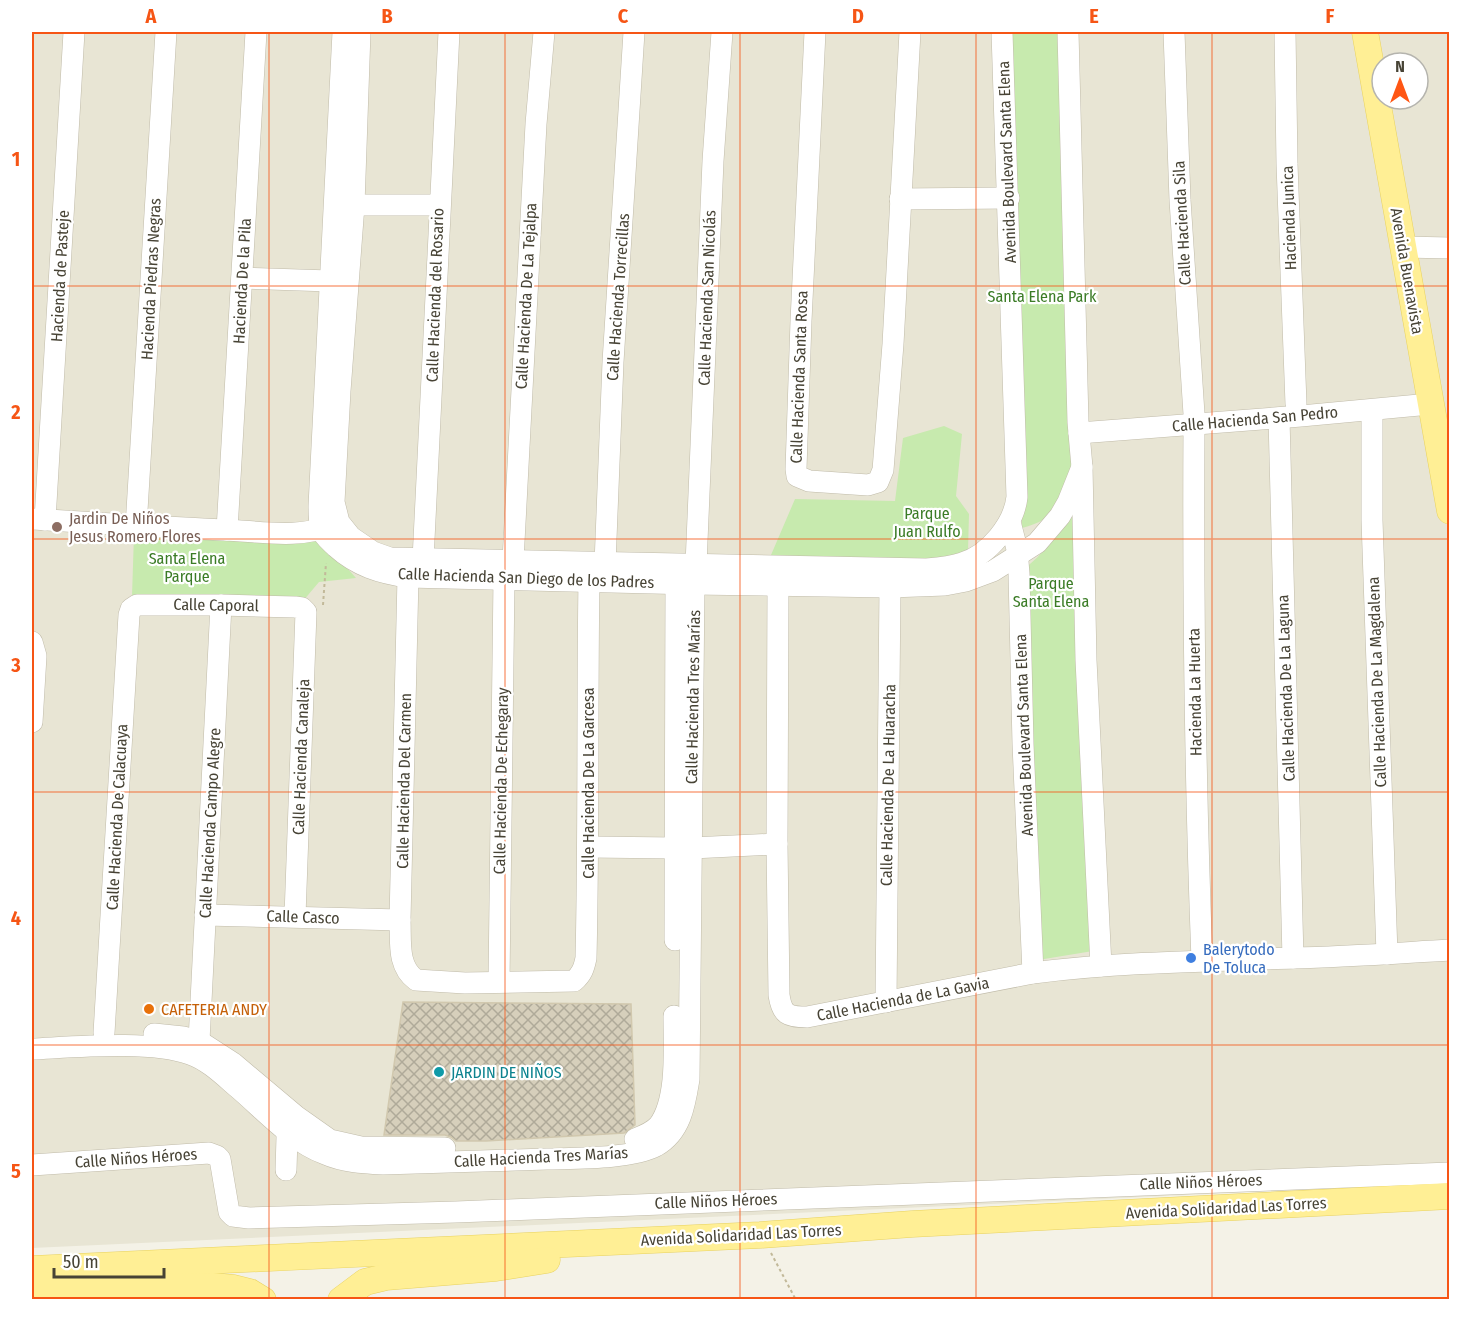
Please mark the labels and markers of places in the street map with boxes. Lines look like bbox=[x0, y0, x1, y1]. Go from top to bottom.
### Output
place label: Jardin De Niños Jesus Romero Flores bbox=[69, 509, 201, 546]
marker: Jardin De Niños Jesus Romero Flores bbox=[50, 520, 64, 534]
place label: Balerytodo De Toluca bbox=[1203, 940, 1275, 977]
marker: Balerytodo De Toluca bbox=[1184, 951, 1198, 965]
place label: CAFETERIA ANDY bbox=[161, 1000, 267, 1019]
marker: CAFETERIA ANDY bbox=[142, 1002, 156, 1016]
place label: JARDIN DE NIÑOS bbox=[451, 1063, 562, 1082]
marker: JARDIN DE NIÑOS bbox=[432, 1065, 446, 1079]

